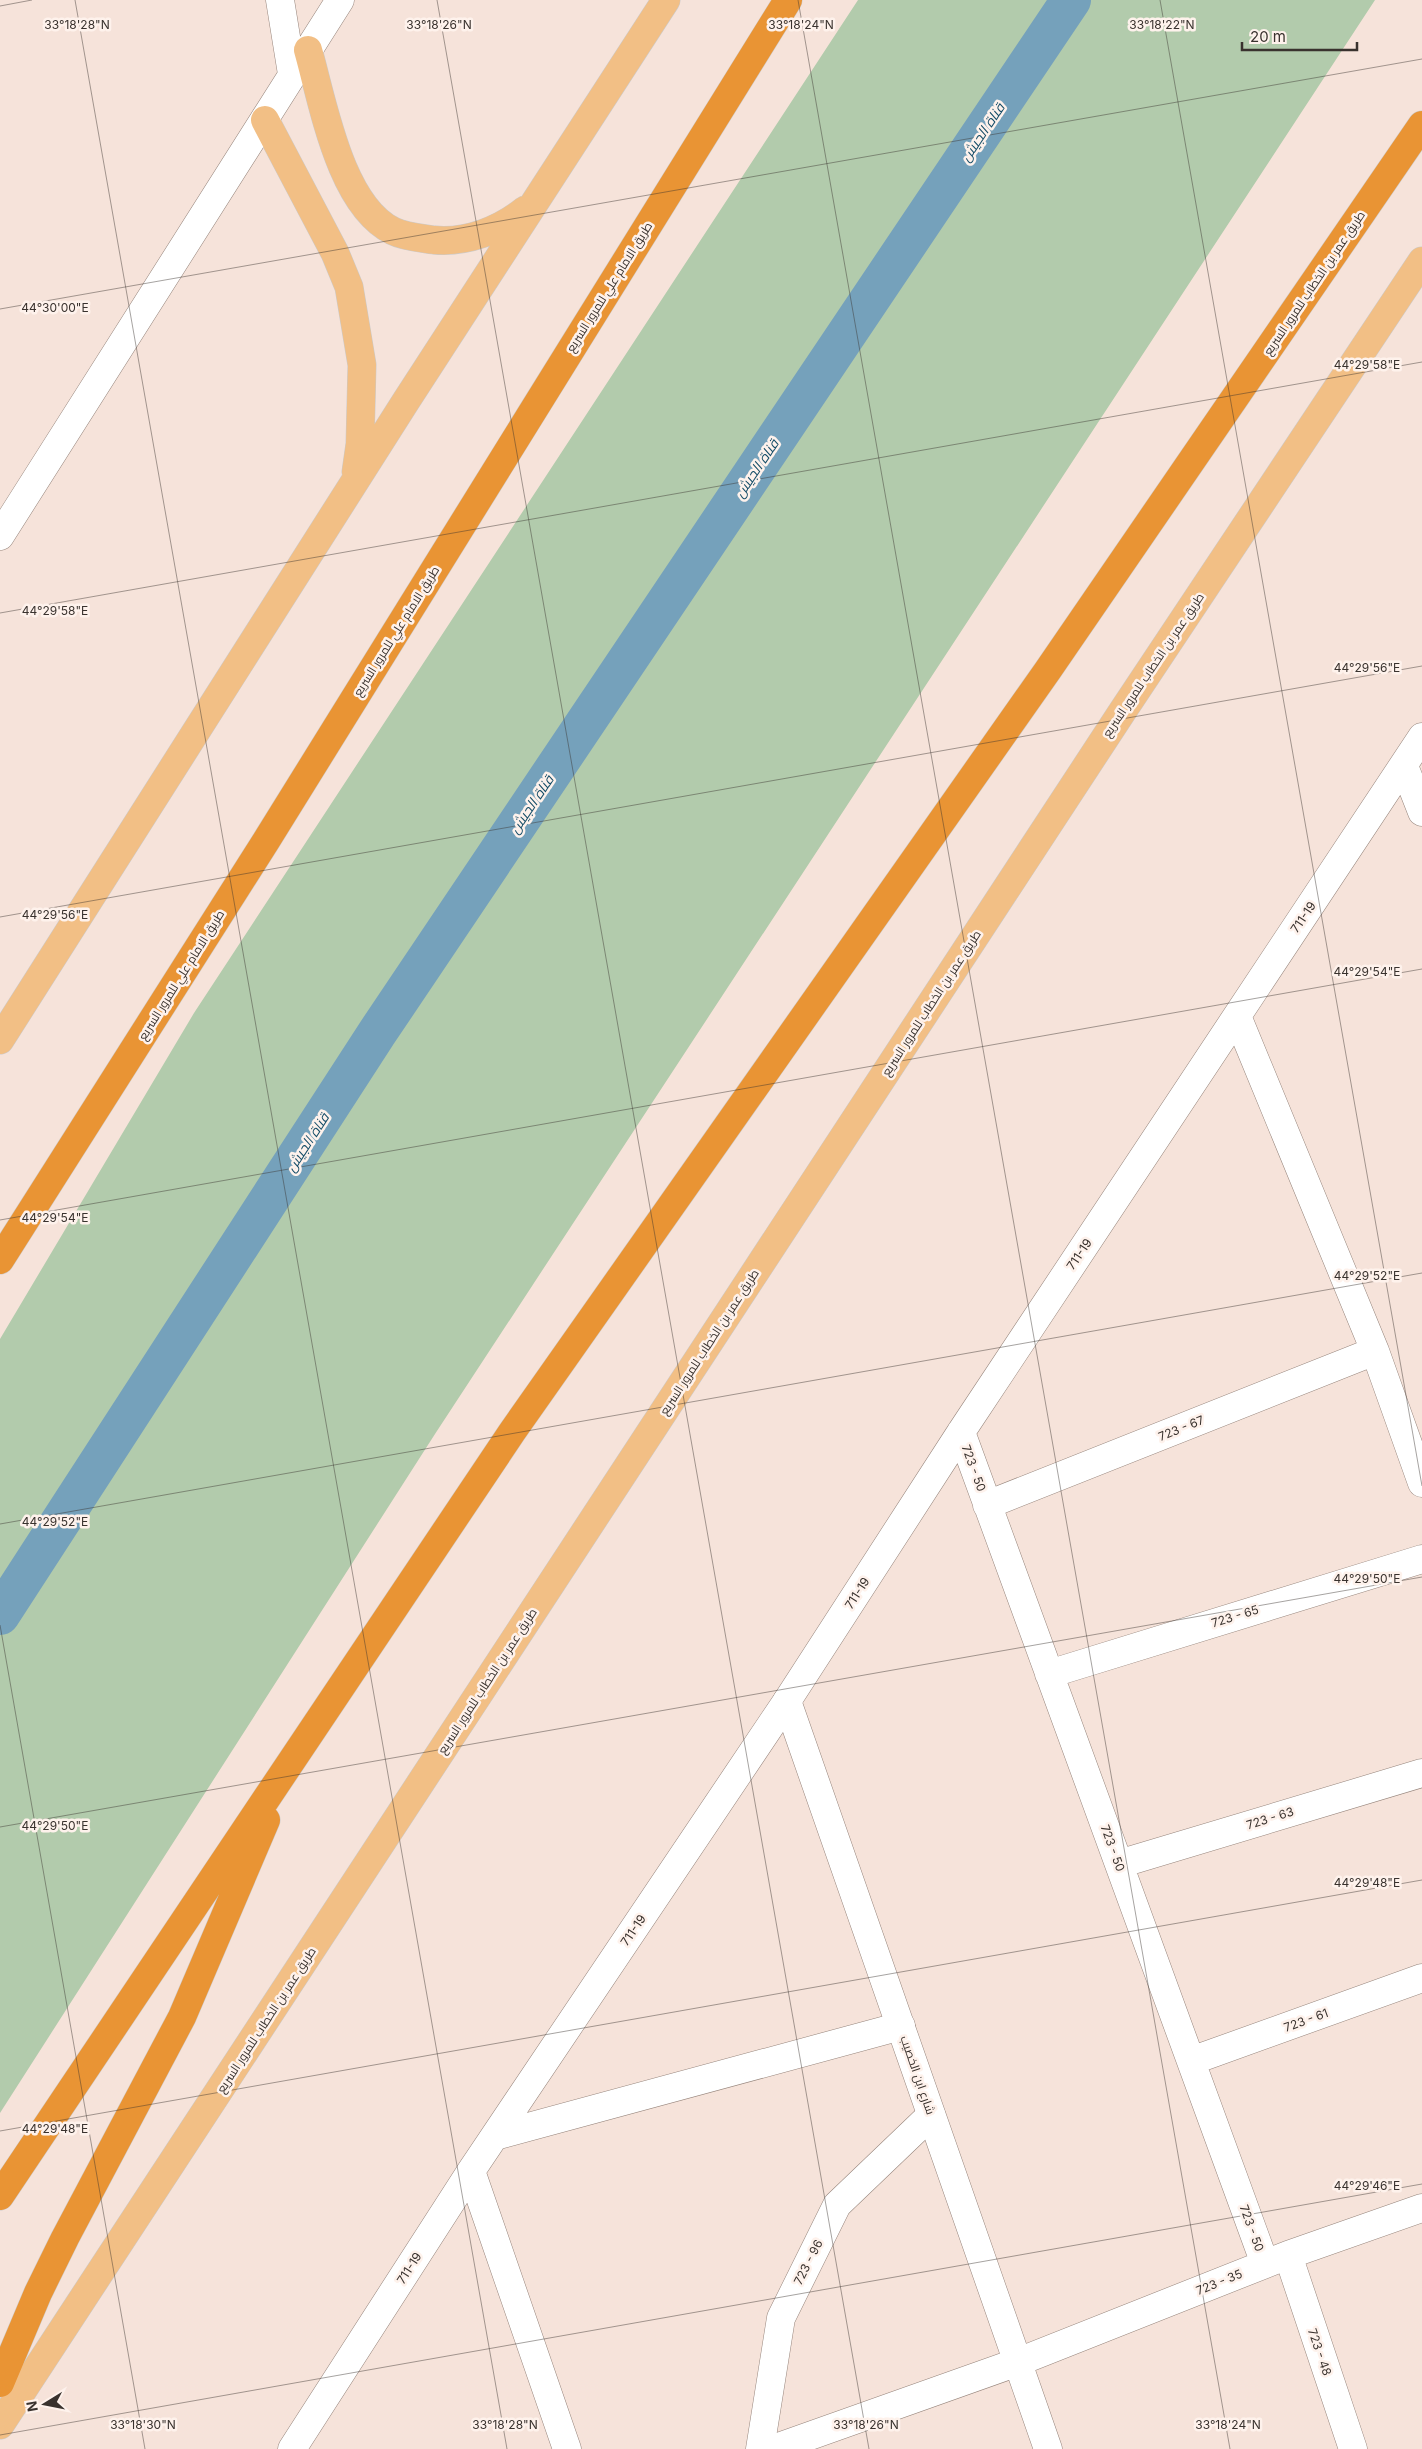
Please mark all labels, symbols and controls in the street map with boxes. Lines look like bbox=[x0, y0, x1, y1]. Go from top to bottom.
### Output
text: 33°18'28"N bbox=[44, 17, 110, 32]
text: 33°18'26"N bbox=[406, 17, 472, 32]
text: 33°18'24"N bbox=[768, 17, 834, 32]
text: 33°18'22"N bbox=[1129, 17, 1195, 32]
scale bar bbox=[1242, 20, 1357, 52]
text: 20 m bbox=[1250, 27, 1286, 46]
water label: قناة الجيش bbox=[956, 98, 1009, 165]
street label: طريق عمر بن الخطاب للمرور السريع bbox=[1260, 208, 1369, 359]
street label: طريق الامام علي للمرور السريع bbox=[563, 219, 658, 356]
text: 44°30'00"E bbox=[21, 300, 89, 315]
text: 44°29'58"E bbox=[1334, 357, 1400, 372]
water label: قناة الجيش bbox=[730, 434, 783, 501]
street label: طريق الامام علي للمرور السريع bbox=[350, 563, 445, 700]
street label: طريق عمر بن الخطاب للمرور السريع bbox=[1099, 590, 1208, 741]
text: 44°29'58"E bbox=[22, 603, 88, 618]
text: 44°29'56"E bbox=[1334, 660, 1400, 675]
water label: قناة الجيش bbox=[505, 770, 558, 837]
street label: 711-19 bbox=[1287, 899, 1319, 935]
text: 44°29'56"E bbox=[22, 907, 88, 922]
street label: طريق الامام علي للمرور السريع bbox=[135, 907, 230, 1044]
street label: طريق عمر بن الخطاب للمرور السريع bbox=[878, 927, 985, 1079]
text: 44°29'54"E bbox=[1334, 964, 1400, 979]
water label: قناة الجيش bbox=[282, 1108, 334, 1175]
text: 44°29'54"E bbox=[22, 1210, 88, 1225]
street label: 711-19 bbox=[1063, 1236, 1095, 1272]
street label: طريق عمر بن الخطاب للمرور السريع bbox=[656, 1266, 763, 1418]
text: 44°29'52"E bbox=[1334, 1268, 1400, 1283]
street label: 723 - 67 bbox=[1156, 1412, 1206, 1444]
street label: 723 - 50 bbox=[959, 1443, 989, 1493]
text: 44°29'52"E bbox=[22, 1514, 88, 1529]
text: 44°29'50"E bbox=[1334, 1571, 1400, 1586]
street label: 711-19 bbox=[841, 1574, 873, 1612]
street label: 723 - 65 bbox=[1210, 1602, 1260, 1630]
street label: طريق عمر بن الخطاب للمرور السريع bbox=[434, 1605, 541, 1757]
street label: 723 - 63 bbox=[1245, 1804, 1295, 1832]
text: 44°29'50"E bbox=[22, 1818, 88, 1833]
street label: 723 - 50 bbox=[1098, 1823, 1128, 1873]
text: 44°29'48"E bbox=[1334, 1875, 1400, 1890]
street label: 711-19 bbox=[617, 1912, 649, 1948]
street label: طريق عمر بن الخطاب للمرور السريع bbox=[213, 1944, 320, 2096]
street label: 723 - 61 bbox=[1282, 2005, 1330, 2035]
street label: شارع ابن الخصيب bbox=[897, 2034, 938, 2117]
text: 44°29'48"E bbox=[22, 2121, 88, 2136]
text: 44°29'46"E bbox=[1334, 2178, 1400, 2193]
street label: 723 - 50 bbox=[1237, 2203, 1267, 2253]
street label: 723 - 96 bbox=[790, 2237, 826, 2287]
street label: 711-19 bbox=[393, 2249, 425, 2287]
street label: 723 - 35 bbox=[1194, 2266, 1244, 2298]
street label: 723 - 48 bbox=[1305, 2326, 1335, 2378]
north arrow bbox=[20, 2379, 70, 2429]
text: N bbox=[22, 2400, 41, 2413]
text: 33°18'30"N bbox=[110, 2417, 176, 2432]
text: 33°18'28"N bbox=[472, 2417, 538, 2432]
text: 33°18'26"N bbox=[833, 2417, 899, 2432]
text: 33°18'24"N bbox=[1195, 2417, 1261, 2432]

